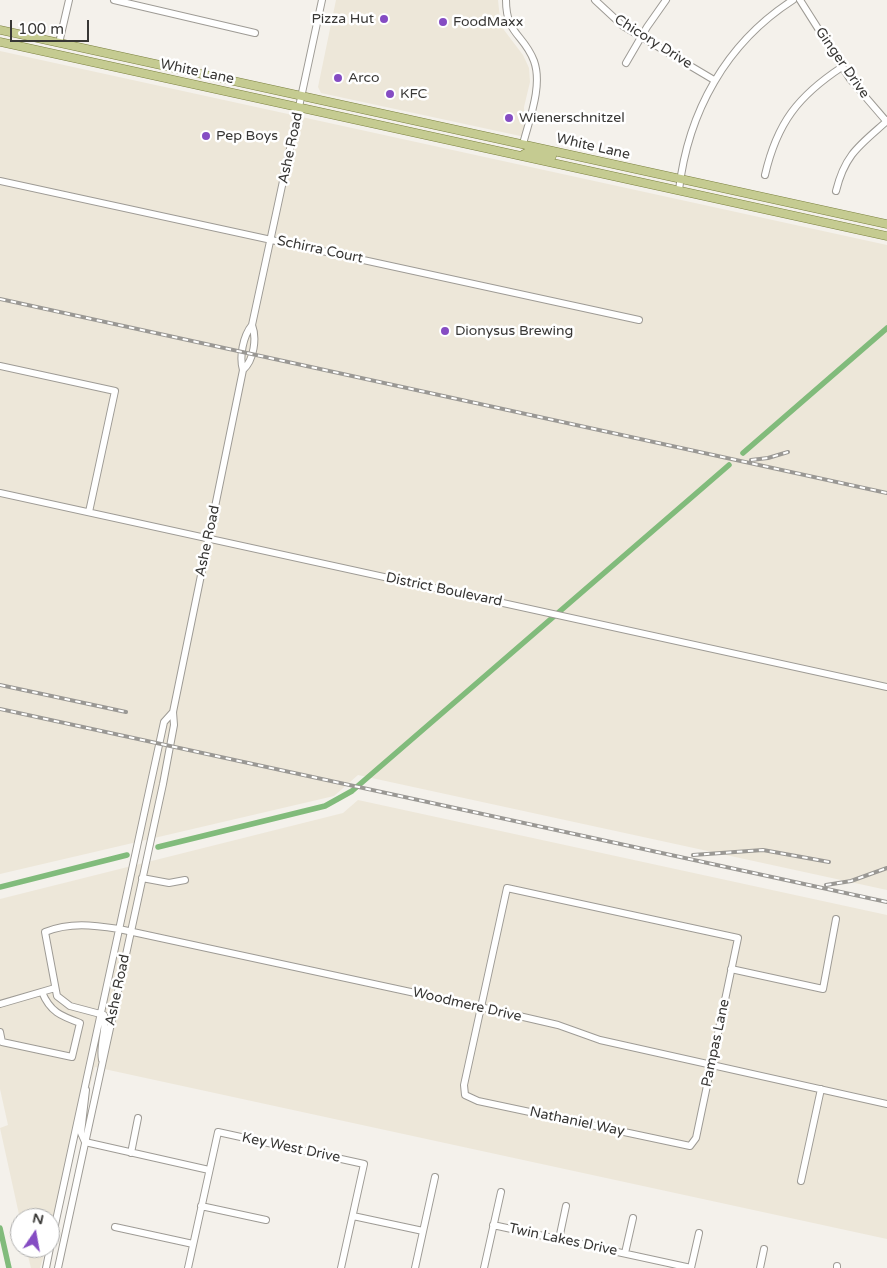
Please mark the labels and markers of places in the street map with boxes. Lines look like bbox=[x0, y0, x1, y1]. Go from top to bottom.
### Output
place label: Pizza Hut bbox=[312, 11, 374, 27]
marker: Pizza Hut bbox=[378, 13, 390, 25]
place label: FoodMaxx bbox=[453, 14, 523, 30]
marker: FoodMaxx bbox=[437, 16, 449, 28]
place label: Arco bbox=[348, 70, 379, 86]
marker: Arco bbox=[332, 72, 344, 84]
place label: KFC bbox=[400, 86, 427, 102]
marker: KFC bbox=[384, 88, 396, 100]
place label: Wienerschnitzel bbox=[519, 110, 625, 126]
marker: Wienerschnitzel bbox=[503, 112, 515, 124]
place label: Pep Boys bbox=[216, 128, 278, 144]
marker: Pep Boys bbox=[200, 130, 212, 142]
place label: Dionysus Brewing bbox=[455, 323, 573, 339]
marker: Dionysus Brewing bbox=[439, 325, 451, 337]

